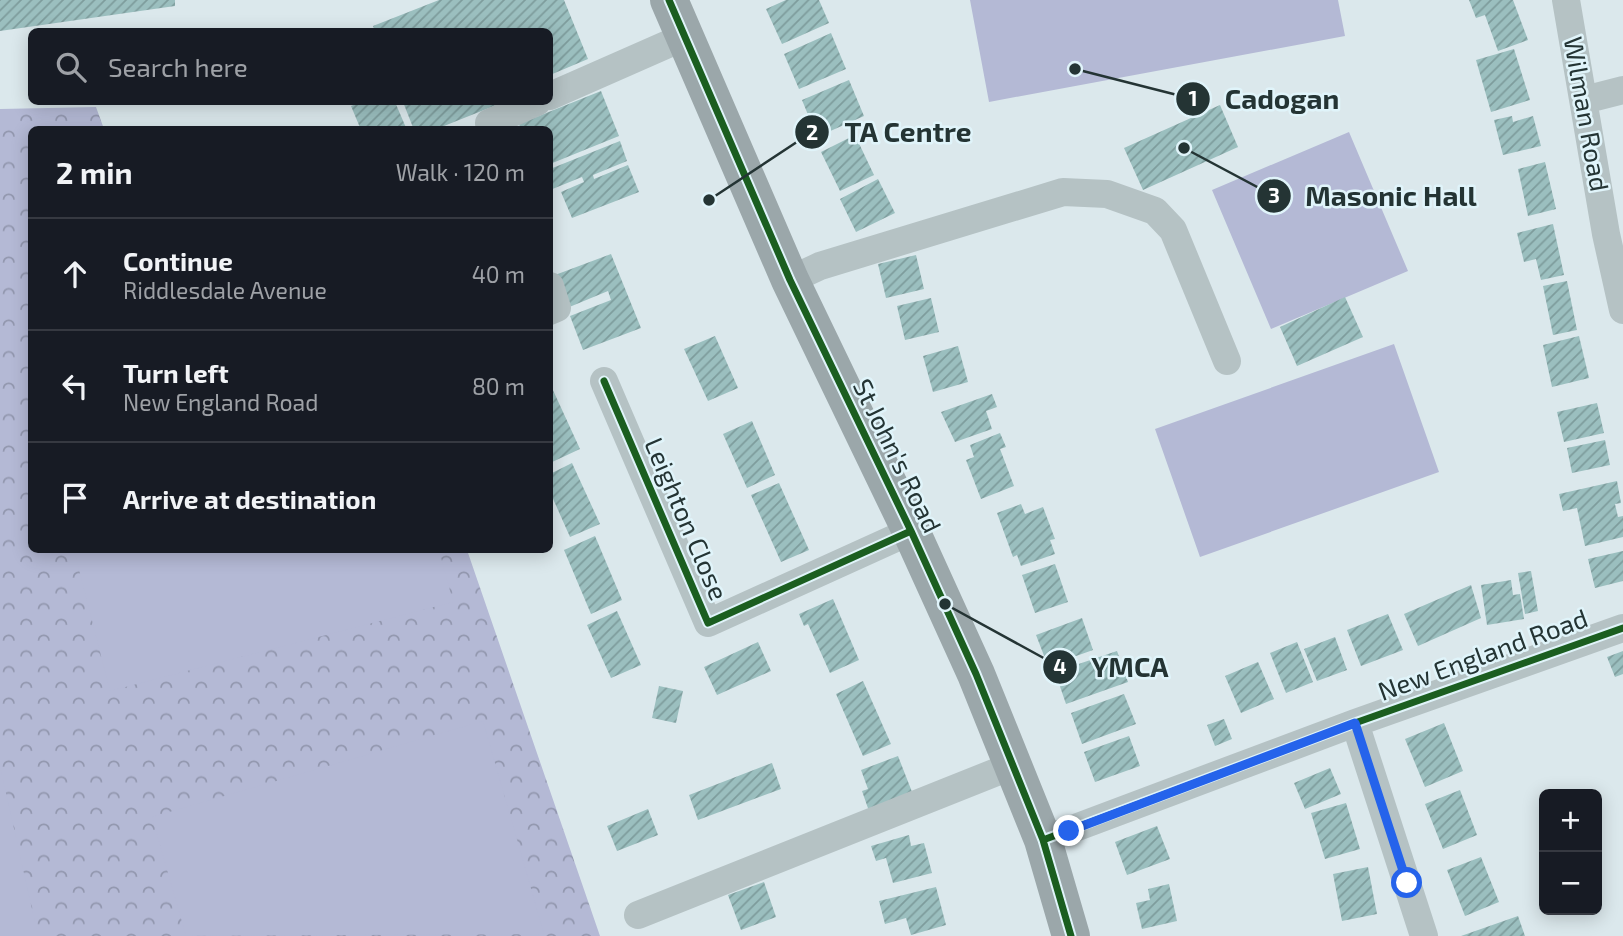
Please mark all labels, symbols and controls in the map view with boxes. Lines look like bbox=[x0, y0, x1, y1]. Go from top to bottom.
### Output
search box bbox=[28, 28, 553, 105]
street label: Wilman Road bbox=[1559, 34, 1616, 194]
icon: search bbox=[52, 48, 90, 86]
text: Search here bbox=[108, 51, 248, 82]
callout: Cadogan bbox=[1176, 74, 1353, 123]
text: Cadogan bbox=[1225, 81, 1339, 115]
text: 1 bbox=[1188, 85, 1198, 110]
callout: TA Centre bbox=[795, 108, 985, 157]
text: TA Centre bbox=[845, 114, 971, 148]
text: 2 bbox=[806, 119, 818, 144]
text: 2 min bbox=[56, 154, 133, 190]
text: Walk · 120 m bbox=[396, 158, 525, 186]
callout: Masonic Hall bbox=[1256, 171, 1491, 220]
text: Masonic Hall bbox=[1305, 178, 1478, 212]
text: 3 bbox=[1268, 182, 1280, 207]
text: Continue bbox=[123, 245, 233, 276]
icon: ahead bbox=[56, 255, 94, 293]
text: 40 m bbox=[472, 260, 525, 288]
text: Riddlesdale Avenue bbox=[123, 276, 327, 304]
text: Turn left bbox=[123, 357, 229, 388]
icon: left bbox=[56, 367, 94, 405]
text: 80 m bbox=[472, 372, 525, 400]
street label: St John's Road bbox=[848, 373, 949, 537]
text: New England Road bbox=[123, 388, 318, 416]
street label: Leighton Close bbox=[639, 433, 736, 604]
icon: arrive bbox=[56, 479, 94, 517]
text: Arrive at destination bbox=[123, 483, 376, 514]
street label: New England Road bbox=[1373, 601, 1592, 706]
callout: YMCA bbox=[1043, 642, 1183, 691]
text: YMCA bbox=[1091, 649, 1169, 683]
text: 4 bbox=[1053, 653, 1067, 678]
map controls bbox=[1539, 789, 1602, 915]
button: + bbox=[1539, 789, 1602, 852]
route end bbox=[1053, 815, 1084, 846]
button: − bbox=[1539, 852, 1602, 915]
route start bbox=[1391, 867, 1422, 898]

